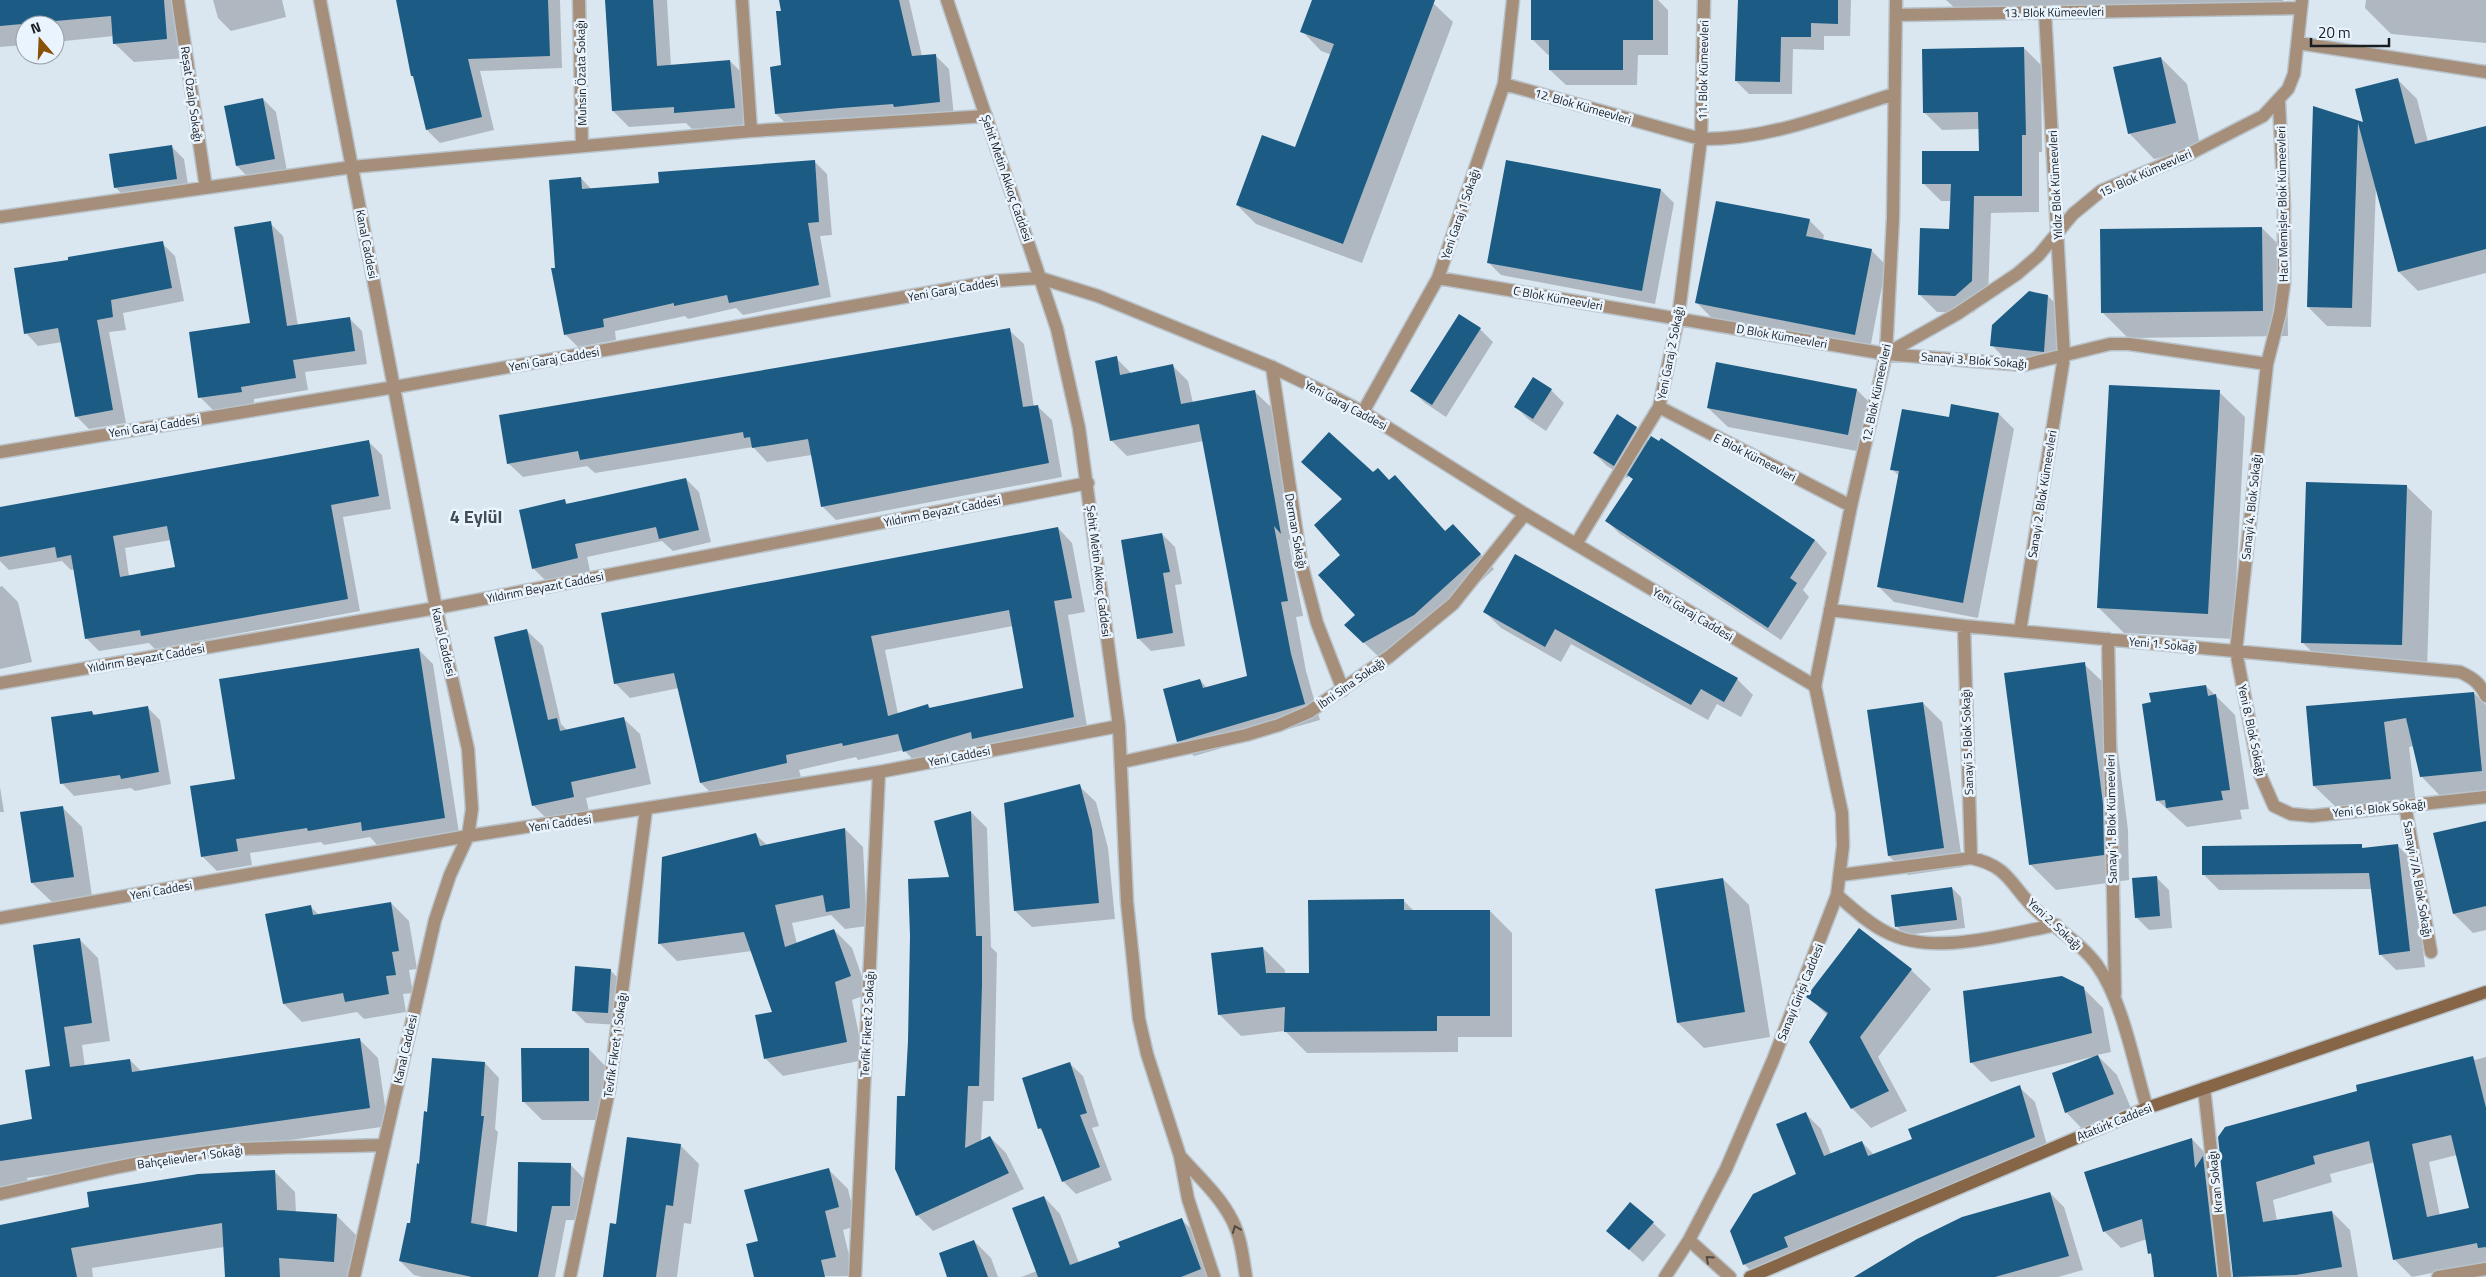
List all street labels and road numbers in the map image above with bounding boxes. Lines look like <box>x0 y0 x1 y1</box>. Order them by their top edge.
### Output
street label: 13. Blok Kümeevleri <box>2004 2 2104 22</box>
street label: Muhsin Özata Sokağı <box>571 20 591 126</box>
street label: 11. Blok Kümeevleri <box>1693 20 1713 120</box>
street label: Reşat Özalp Sokağı <box>176 45 208 143</box>
street label: 12. Blok Kümeevleri <box>1532 83 1634 129</box>
street label: Şehit Metin Akkoç Caddesi <box>976 112 1038 244</box>
street label: Hacı Memişler Blok Kümeevleri <box>2271 126 2293 282</box>
street label: Yıldız Blok Kümeevleri <box>2043 130 2067 240</box>
street label: 15. Blok Kümeevleri <box>2095 144 2195 202</box>
street label: Yeni Garaj 1 Sokağı <box>1436 166 1484 262</box>
street label: Kanal Caddesi <box>351 208 383 280</box>
street label: Yeni Garaj Caddesi <box>906 272 1000 306</box>
street label: C Blok Kümeevleri <box>1512 281 1604 315</box>
street label: Yeni Garaj 2 Sokağı <box>1652 305 1688 401</box>
street label: D Blok Kümeevleri <box>1735 319 1829 353</box>
street label: Yeni Garaj Caddesi <box>507 342 601 376</box>
street label: 12. Blok Kümeevleri <box>1856 342 1896 444</box>
street label: Sanayi 3. Blok Sokağı <box>1920 347 2028 373</box>
street label: Yeni Garaj Caddesi <box>1301 375 1391 435</box>
street label: Yeni Garaj Caddesi <box>107 409 201 443</box>
street label: E Blok Kümeevleri <box>1710 428 1800 486</box>
street label: Sanayi 2. Blok Kümeevleri <box>2023 429 2061 559</box>
street label: Sanayi 4. Blok Sokağı <box>2236 453 2266 561</box>
street label: Yıldırım Beyazıt Caddesi <box>882 490 1002 532</box>
street label: Derman Sokağı <box>1280 492 1312 570</box>
street label: Şehit Metin Akkoç Caddesi <box>1081 504 1117 638</box>
street label: Yıldırım Beyazıt Caddesi <box>485 566 605 608</box>
street label: Yeni Garaj Caddesi <box>1649 582 1737 646</box>
street label: Kanal Caddesi <box>427 606 461 678</box>
street label: Yeni 1. Sokağı <box>2128 632 2198 656</box>
street label: Yıldırım Beyazıt Caddesi <box>86 638 206 678</box>
street label: İbni Sina Sokağı <box>1313 653 1389 713</box>
street label: Yeni 8. Blok Sokağı <box>2233 682 2271 778</box>
street label: Sanayi 5. Blok Sokağı <box>1956 689 1978 795</box>
street label: Yeni Caddesi <box>926 741 992 771</box>
street label: Sanayi 1. Blok Kümeevleri <box>2100 754 2122 884</box>
street label: Yeni 6. Blok Sokağı <box>2331 794 2427 822</box>
street label: Yeni Caddesi <box>528 809 592 837</box>
street label: Sanayi 7/A. Blok Sokağı <box>2398 819 2438 939</box>
street label: Yeni Caddesi <box>128 875 194 905</box>
street label: Yeni 2. Sokağı <box>2023 894 2087 954</box>
street label: Sanayi Girişi Caddesi <box>1772 941 1828 1043</box>
street label: Tevfik Fikret 2 Sokağı <box>855 970 879 1078</box>
street label: Tevfik Fikret 1 Sokağı <box>598 991 632 1099</box>
street label: Kanal Caddesi <box>388 1013 422 1085</box>
street label: Atatürk Caddesi <box>2073 1098 2155 1146</box>
street label: Bahçelievler 1 Sokağı <box>136 1140 244 1174</box>
street label: Kıran Sokağı <box>2202 1150 2228 1214</box>

